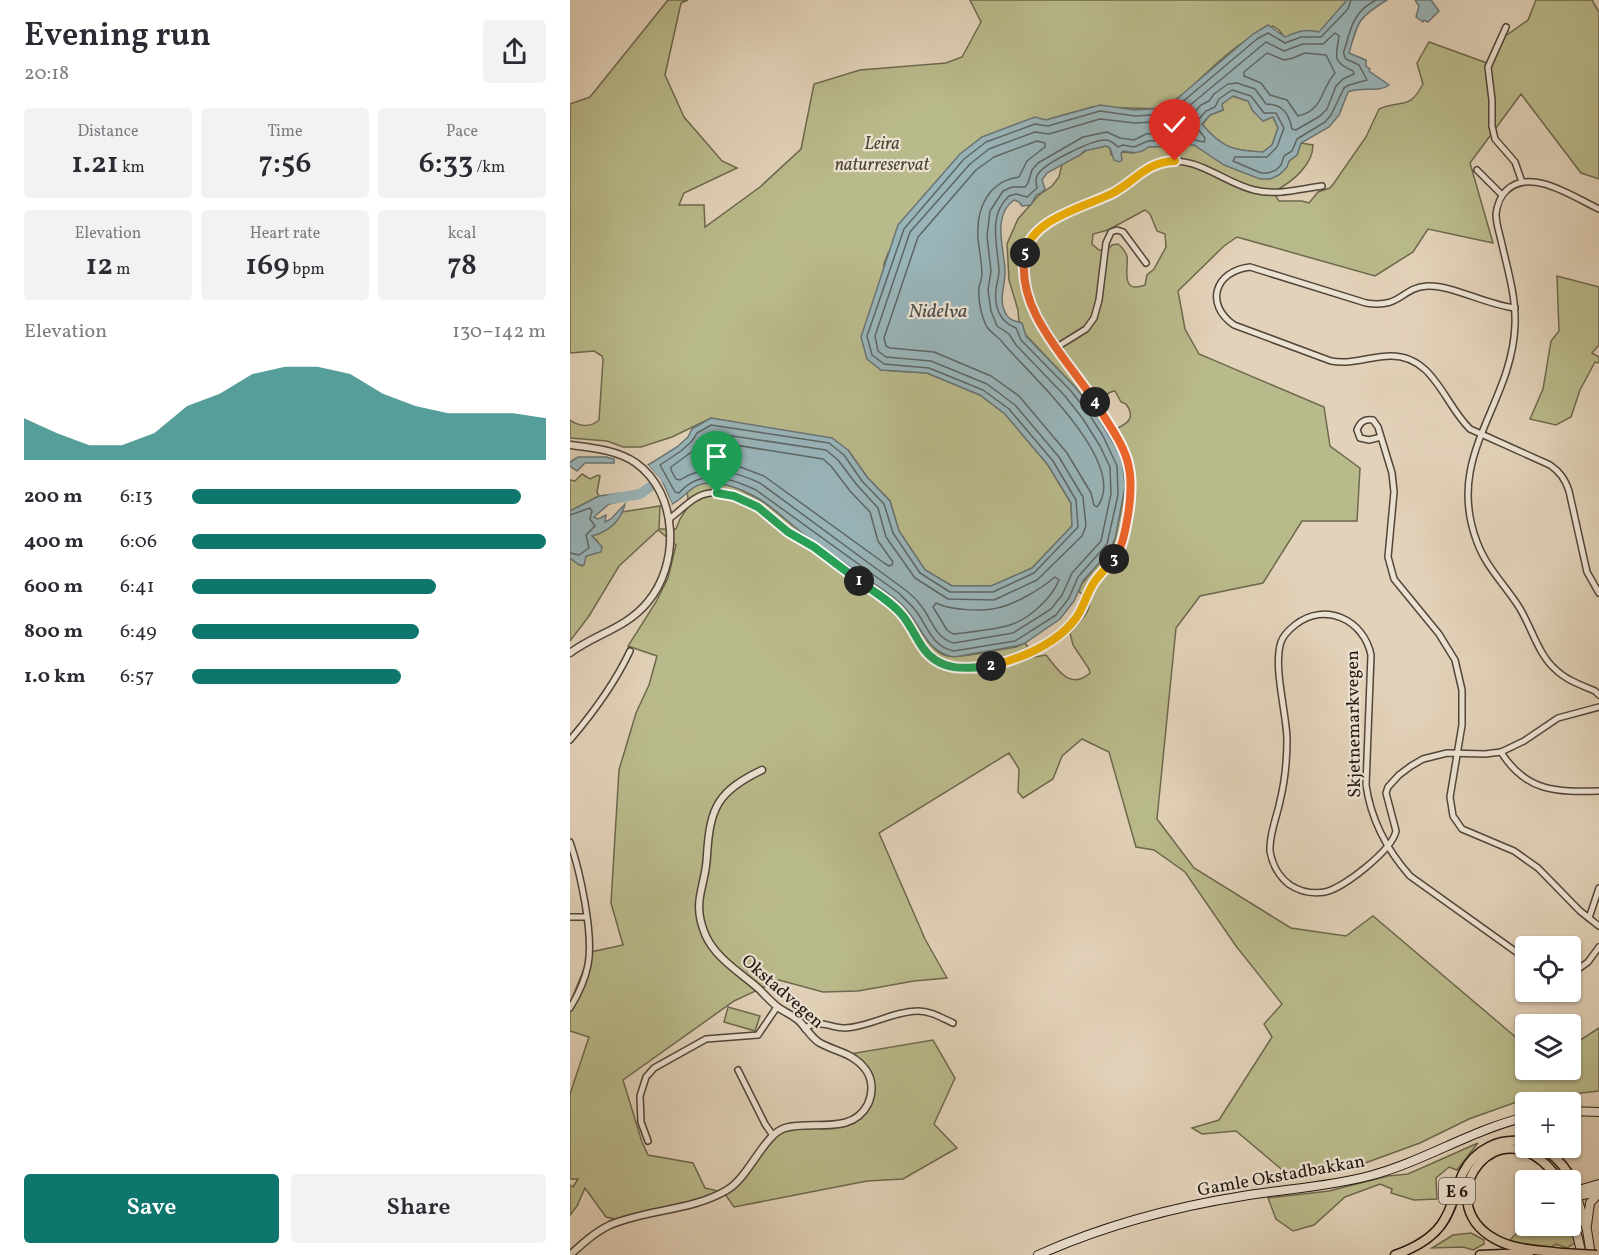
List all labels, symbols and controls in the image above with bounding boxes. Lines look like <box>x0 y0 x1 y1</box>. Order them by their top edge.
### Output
text: Evening run <box>24 14 211 60</box>
button: share <box>483 20 546 83</box>
text: 20:18 <box>24 60 69 88</box>
pin <box>1149 99 1200 161</box>
icon: check <box>1158 108 1191 141</box>
text: Distance <box>77 121 139 143</box>
text: Time <box>267 121 303 143</box>
text: Pace <box>446 121 478 143</box>
park label: Leira naturreservat <box>835 132 930 178</box>
text: 1.21 <box>71 143 119 185</box>
text: 7:56 <box>259 143 311 185</box>
text: 6:33 <box>419 143 473 185</box>
text: km <box>119 157 145 179</box>
text: /km <box>473 157 505 179</box>
text: Elevation <box>75 223 141 245</box>
text: Heart rate <box>250 223 320 245</box>
text: kcal <box>448 223 476 245</box>
pin: 5 <box>1010 238 1040 268</box>
text: 5 <box>1021 242 1029 264</box>
text: 12 <box>85 245 113 287</box>
text: 169 <box>245 245 289 287</box>
text: 78 <box>447 245 477 287</box>
text: m <box>113 259 131 281</box>
text: bpm <box>289 259 325 281</box>
water label: Nidelva <box>909 298 967 326</box>
text: Elevation <box>24 318 107 346</box>
text: 130–142 m <box>452 318 546 346</box>
pin: 4 <box>1080 387 1110 417</box>
text: 4 <box>1090 391 1100 413</box>
pin <box>691 431 742 493</box>
icon: arrive <box>700 440 733 473</box>
text: 200 m <box>24 483 82 511</box>
text: 6:13 <box>120 483 153 511</box>
text: 400 m <box>24 528 84 556</box>
text: 6:06 <box>120 528 157 556</box>
pin: 3 <box>1099 544 1129 574</box>
text: 3 <box>1110 548 1118 570</box>
pin: 1 <box>844 566 874 596</box>
text: 1 <box>856 570 862 592</box>
text: 600 m <box>24 573 83 601</box>
text: 6:41 <box>120 573 155 601</box>
text: 800 m <box>24 618 83 646</box>
text: 6:49 <box>120 618 157 646</box>
street label: Skjetnemarkvegen <box>1341 650 1368 798</box>
pin: 2 <box>976 651 1006 681</box>
text: 2 <box>987 655 995 677</box>
text: 1.0 km <box>24 663 86 691</box>
text: 6:57 <box>120 663 154 691</box>
map controls <box>1515 936 1581 1236</box>
button: locate <box>1515 936 1581 1002</box>
street label: Okstadvegen <box>735 949 829 1035</box>
button: layers <box>1515 1014 1581 1080</box>
button: + <box>1515 1092 1581 1158</box>
street label: Gamle Okstadbakkan <box>1195 1149 1367 1204</box>
button: − <box>1515 1170 1581 1236</box>
button: Save <box>24 1174 279 1243</box>
button: Share <box>291 1174 546 1243</box>
road number: E 6 <box>1439 1178 1475 1204</box>

